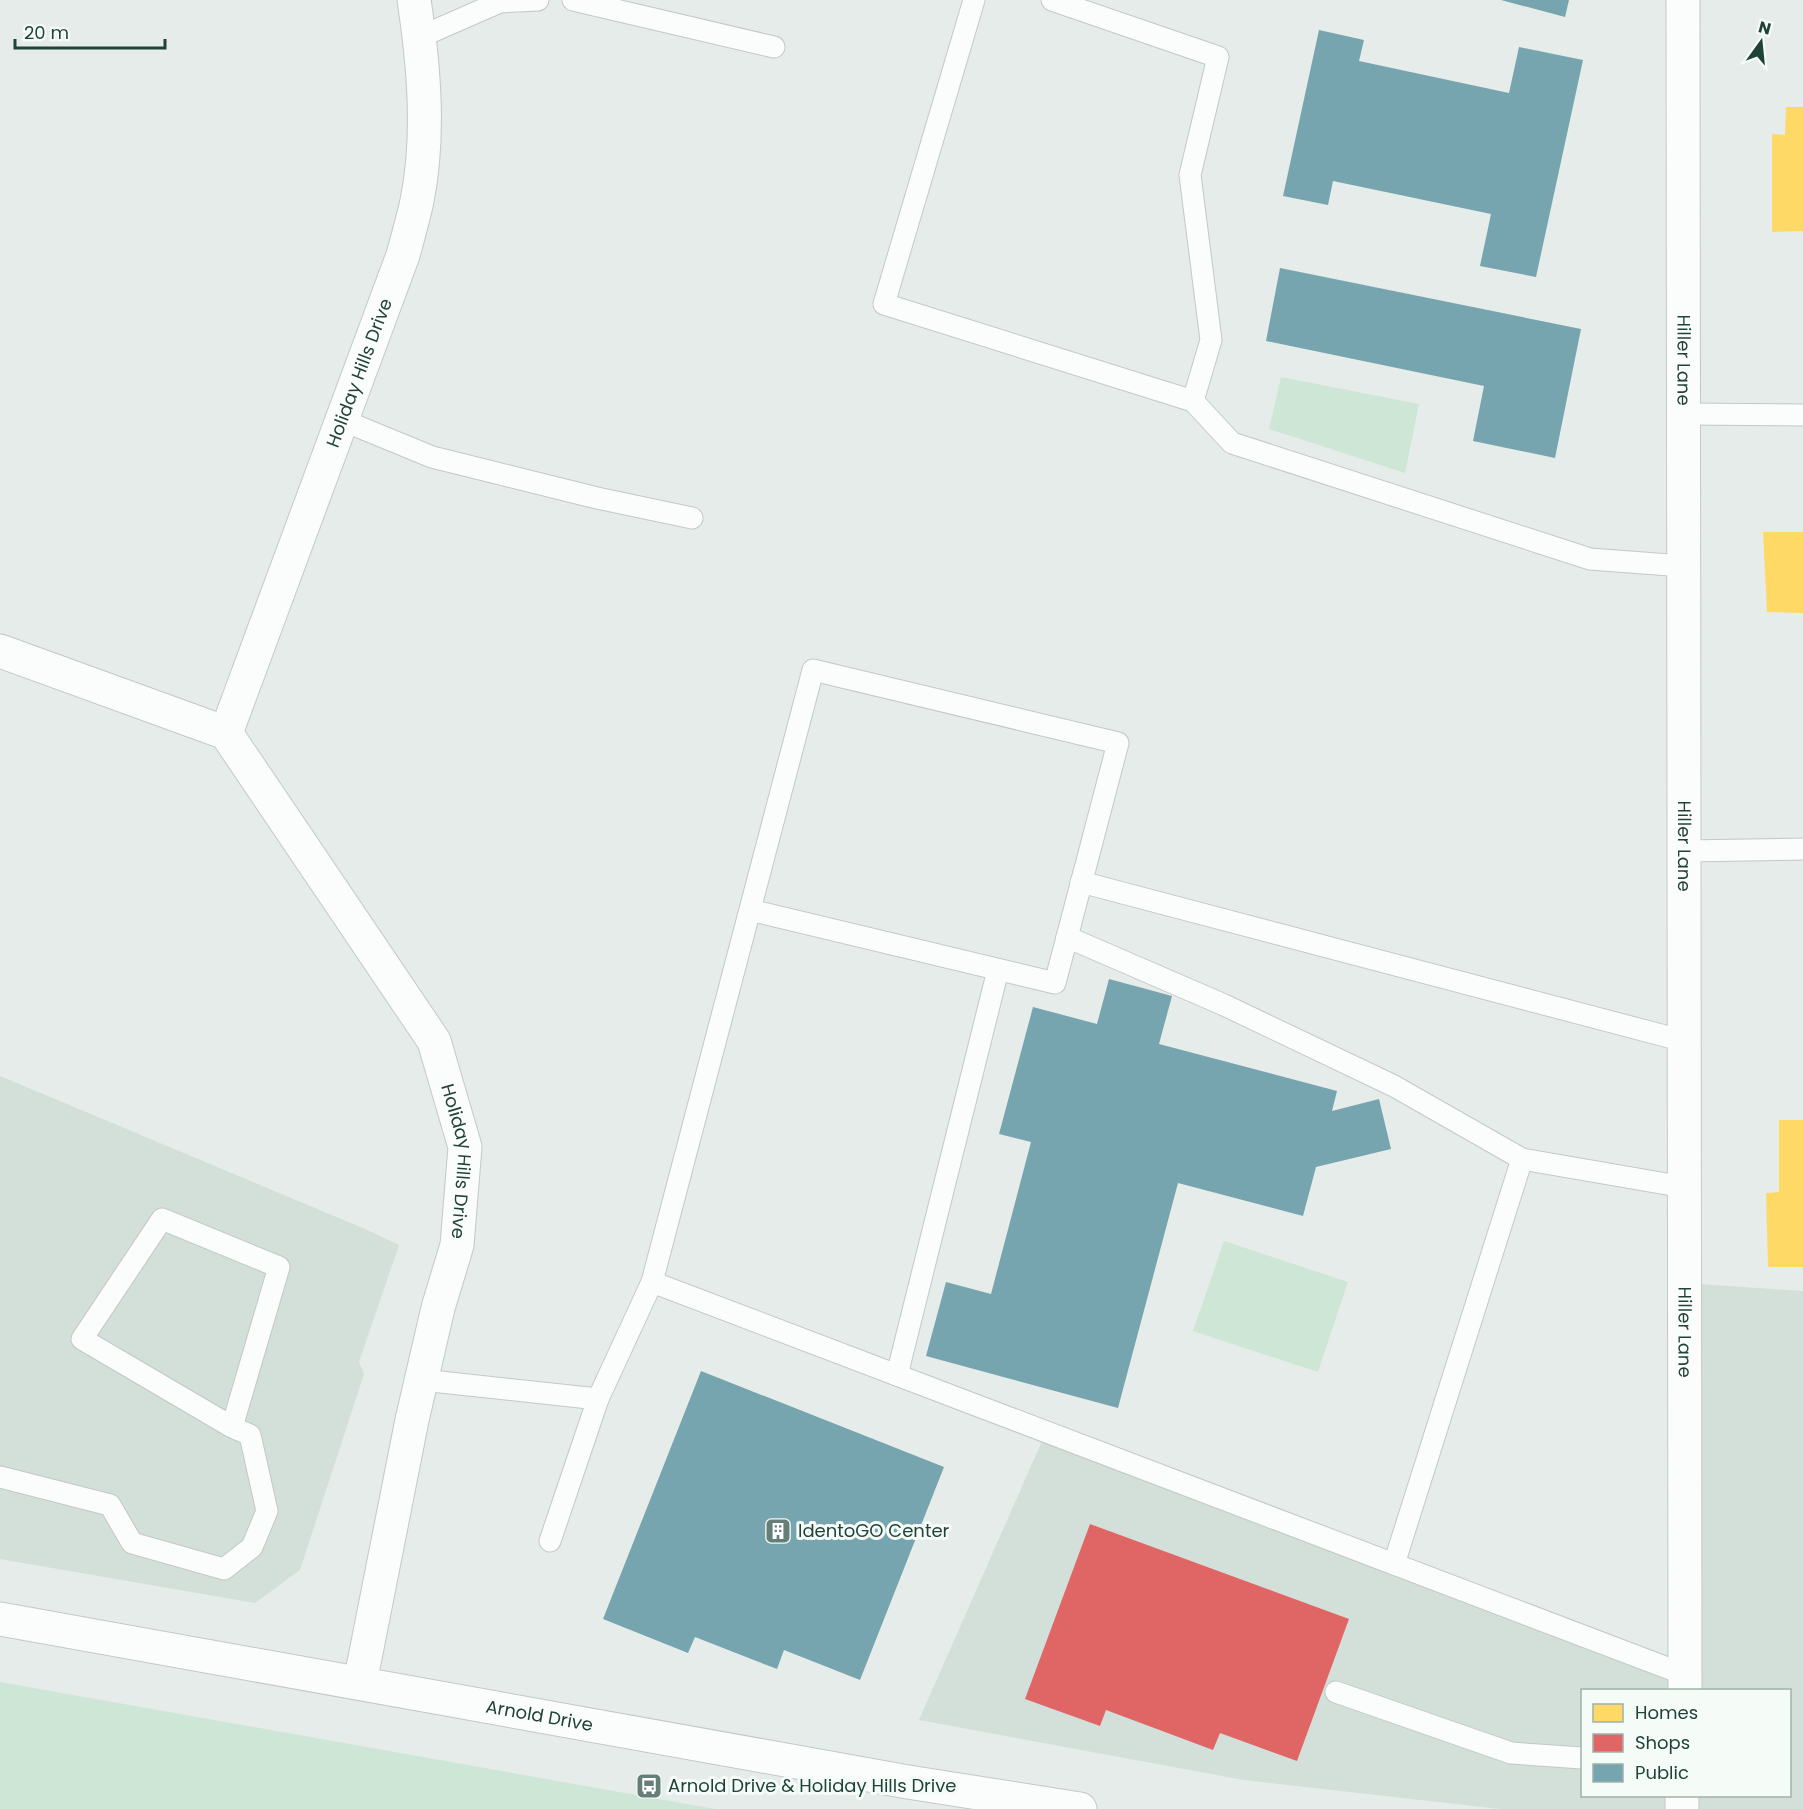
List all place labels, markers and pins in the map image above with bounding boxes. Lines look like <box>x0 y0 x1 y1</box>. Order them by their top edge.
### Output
building icon: IdentoGO Center <box>763 1516 793 1546</box>
place label: IdentoGO Center <box>798 1518 950 1543</box>
bus stop icon: Arnold Drive & Holiday Hills Drive <box>634 1771 664 1801</box>
place label: Arnold Drive & Holiday Hills Drive <box>668 1773 957 1798</box>

